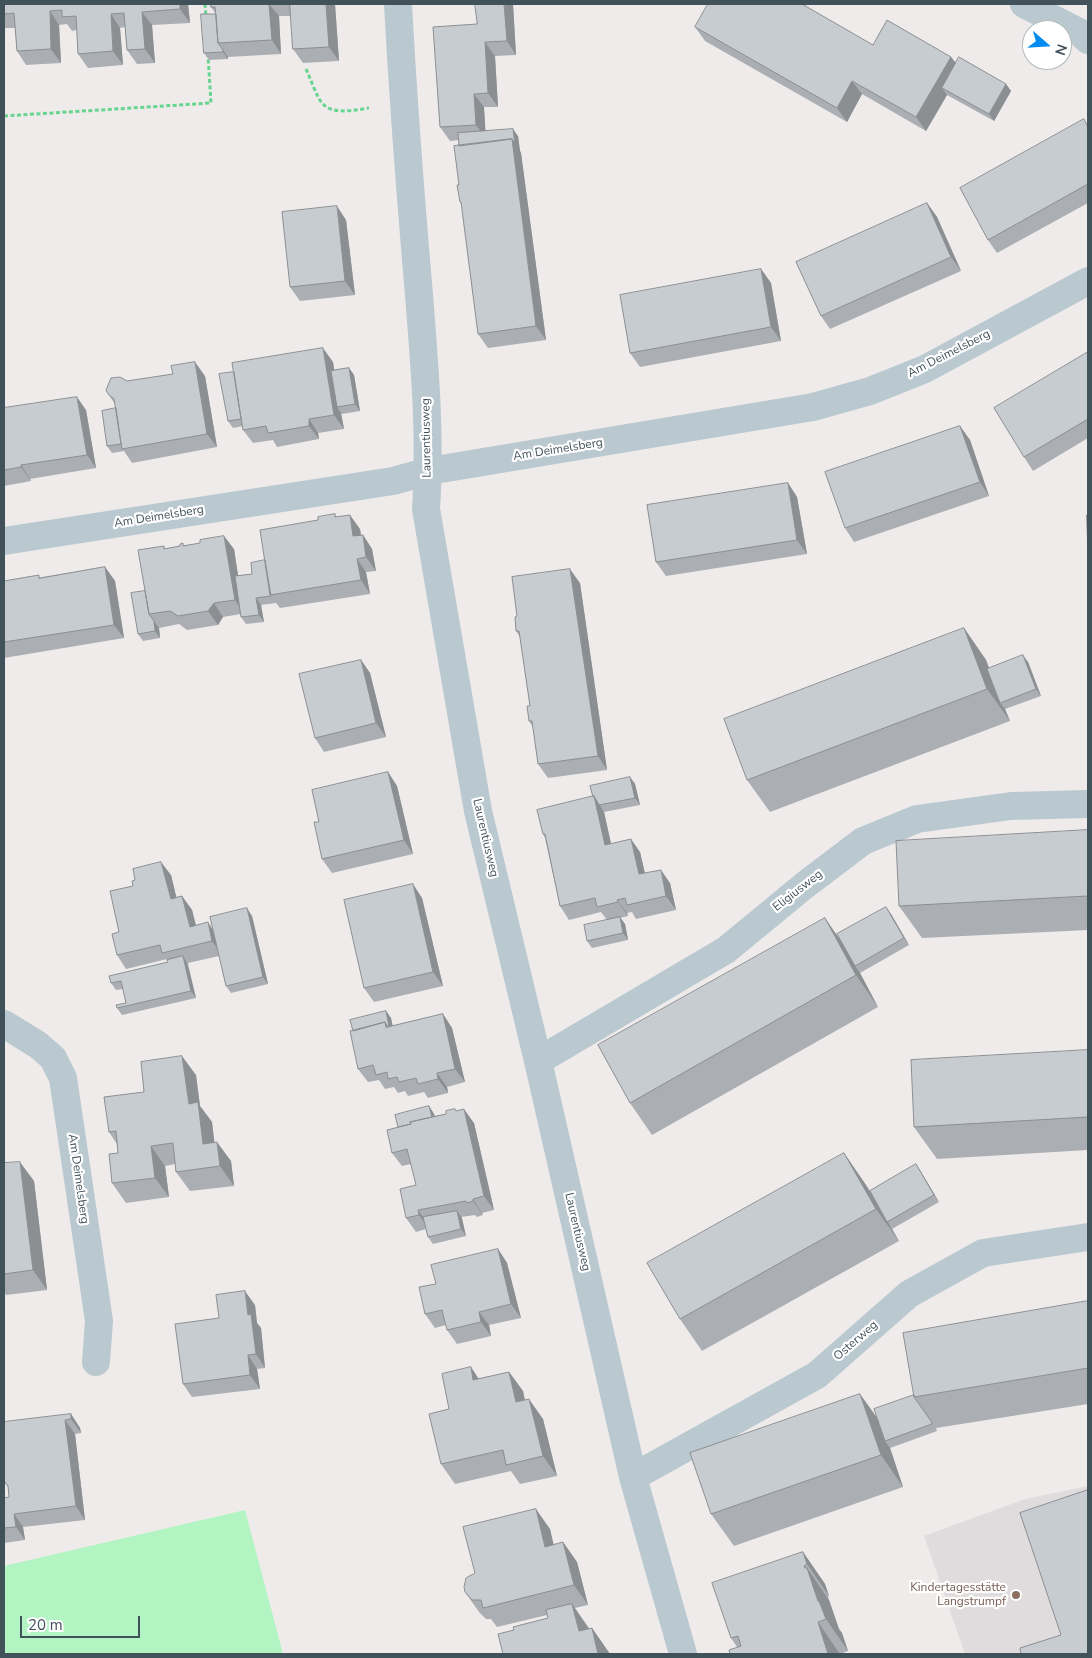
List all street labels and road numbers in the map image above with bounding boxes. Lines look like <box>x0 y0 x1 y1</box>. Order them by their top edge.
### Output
street label: Am Deimelsberg <box>905 327 993 381</box>
street label: Laurentiusweg <box>419 398 435 478</box>
street label: Am Deimelsberg <box>512 436 604 464</box>
street label: Am Deimelsberg <box>113 503 205 531</box>
street label: Laurentiusweg <box>469 797 501 879</box>
street label: Eligiusweg <box>770 867 826 915</box>
street label: Am Deimelsberg <box>65 1133 91 1225</box>
street label: Laurentiusweg <box>561 1191 593 1273</box>
street label: Osterweg <box>831 1318 881 1364</box>

